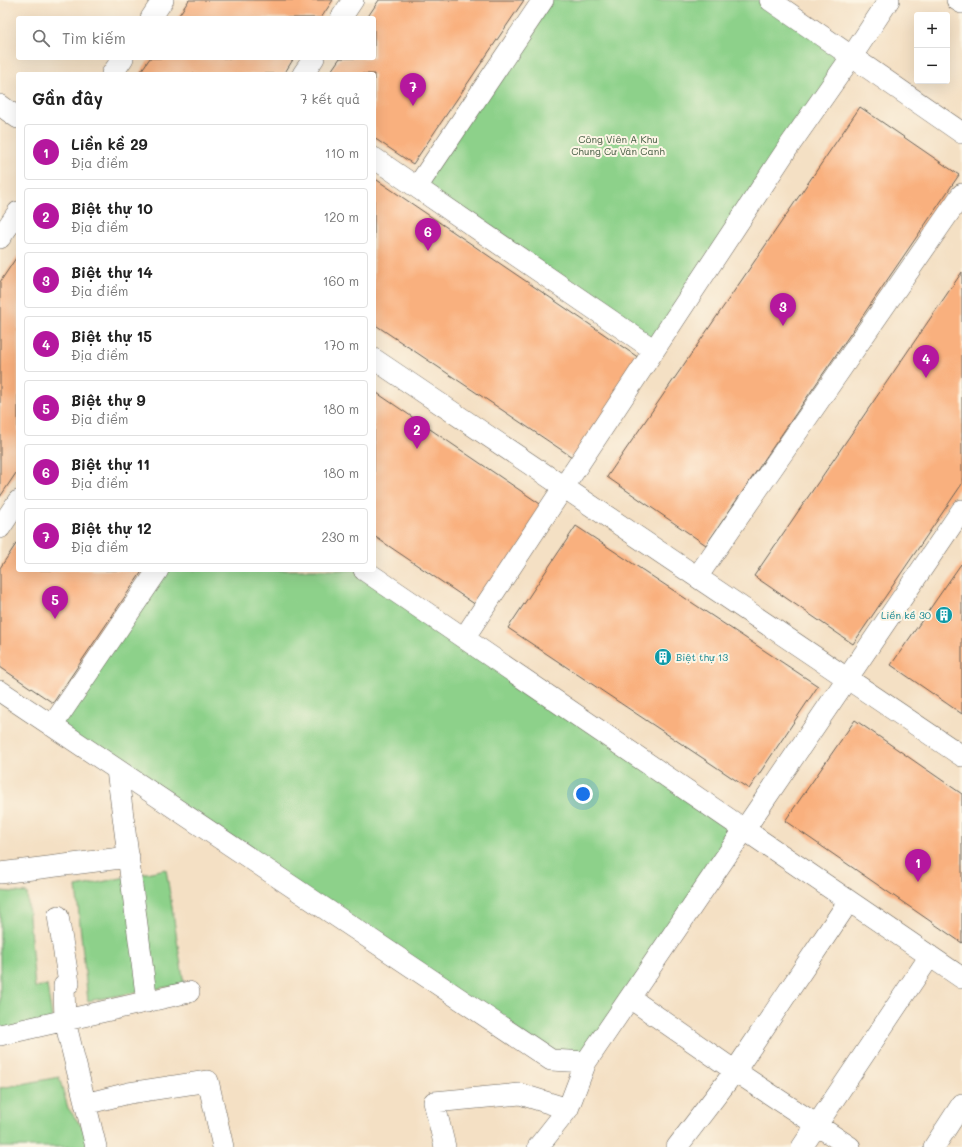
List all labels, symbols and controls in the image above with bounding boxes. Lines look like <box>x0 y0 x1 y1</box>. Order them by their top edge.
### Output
map controls <box>914 12 950 84</box>
button: + <box>914 12 950 48</box>
search box <box>16 16 376 60</box>
icon: search <box>30 27 52 49</box>
text: Tìm kiếm <box>62 28 126 48</box>
button: − <box>914 48 950 84</box>
pin: 7 <box>400 73 426 106</box>
text: Gần đây <box>32 87 103 109</box>
text: 7 kết quả <box>300 90 360 107</box>
park label: Công Viên A Khu Chung Cư Vân Canh <box>571 132 665 158</box>
text: Liền kề 29 <box>71 134 148 154</box>
text: 1 <box>43 144 49 161</box>
text: 110 m <box>325 144 359 161</box>
text: Địa điểm <box>71 154 128 171</box>
text: Biệt thự 10 <box>71 198 153 218</box>
text: 2 <box>42 208 50 225</box>
text: 120 m <box>323 208 359 225</box>
text: Địa điểm <box>71 218 128 235</box>
pin: 6 <box>415 218 441 251</box>
text: Biệt thự 14 <box>71 262 153 282</box>
text: 3 <box>42 272 50 289</box>
text: 160 m <box>323 272 359 289</box>
text: Địa điểm <box>71 282 128 299</box>
pin: 3 <box>770 293 796 326</box>
text: Biệt thự 15 <box>71 326 152 346</box>
text: 4 <box>42 336 50 353</box>
text: 170 m <box>323 336 359 353</box>
pin: 4 <box>913 345 939 378</box>
text: Địa điểm <box>71 346 128 363</box>
text: Biệt thự 9 <box>71 390 146 410</box>
text: 5 <box>42 400 50 417</box>
text: 180 m <box>323 400 359 417</box>
text: Địa điểm <box>71 410 128 427</box>
pin: 2 <box>404 416 430 449</box>
text: Biệt thự 11 <box>71 454 150 474</box>
text: 6 <box>42 464 50 481</box>
text: 180 m <box>323 464 359 481</box>
text: Địa điểm <box>71 474 128 491</box>
text: Biệt thự 12 <box>71 518 152 538</box>
text: 7 <box>42 528 50 545</box>
text: 230 m <box>322 528 359 545</box>
text: Địa điểm <box>71 538 128 555</box>
pin: 5 <box>42 586 68 619</box>
building icon: Liền kề 30 <box>934 605 954 625</box>
place label: Liền kề 30 <box>881 608 931 622</box>
building icon: Biệt thự 13 <box>653 647 673 667</box>
place label: Biệt thự 13 <box>676 650 728 664</box>
your location <box>573 784 593 804</box>
pin: 1 <box>905 849 931 882</box>

